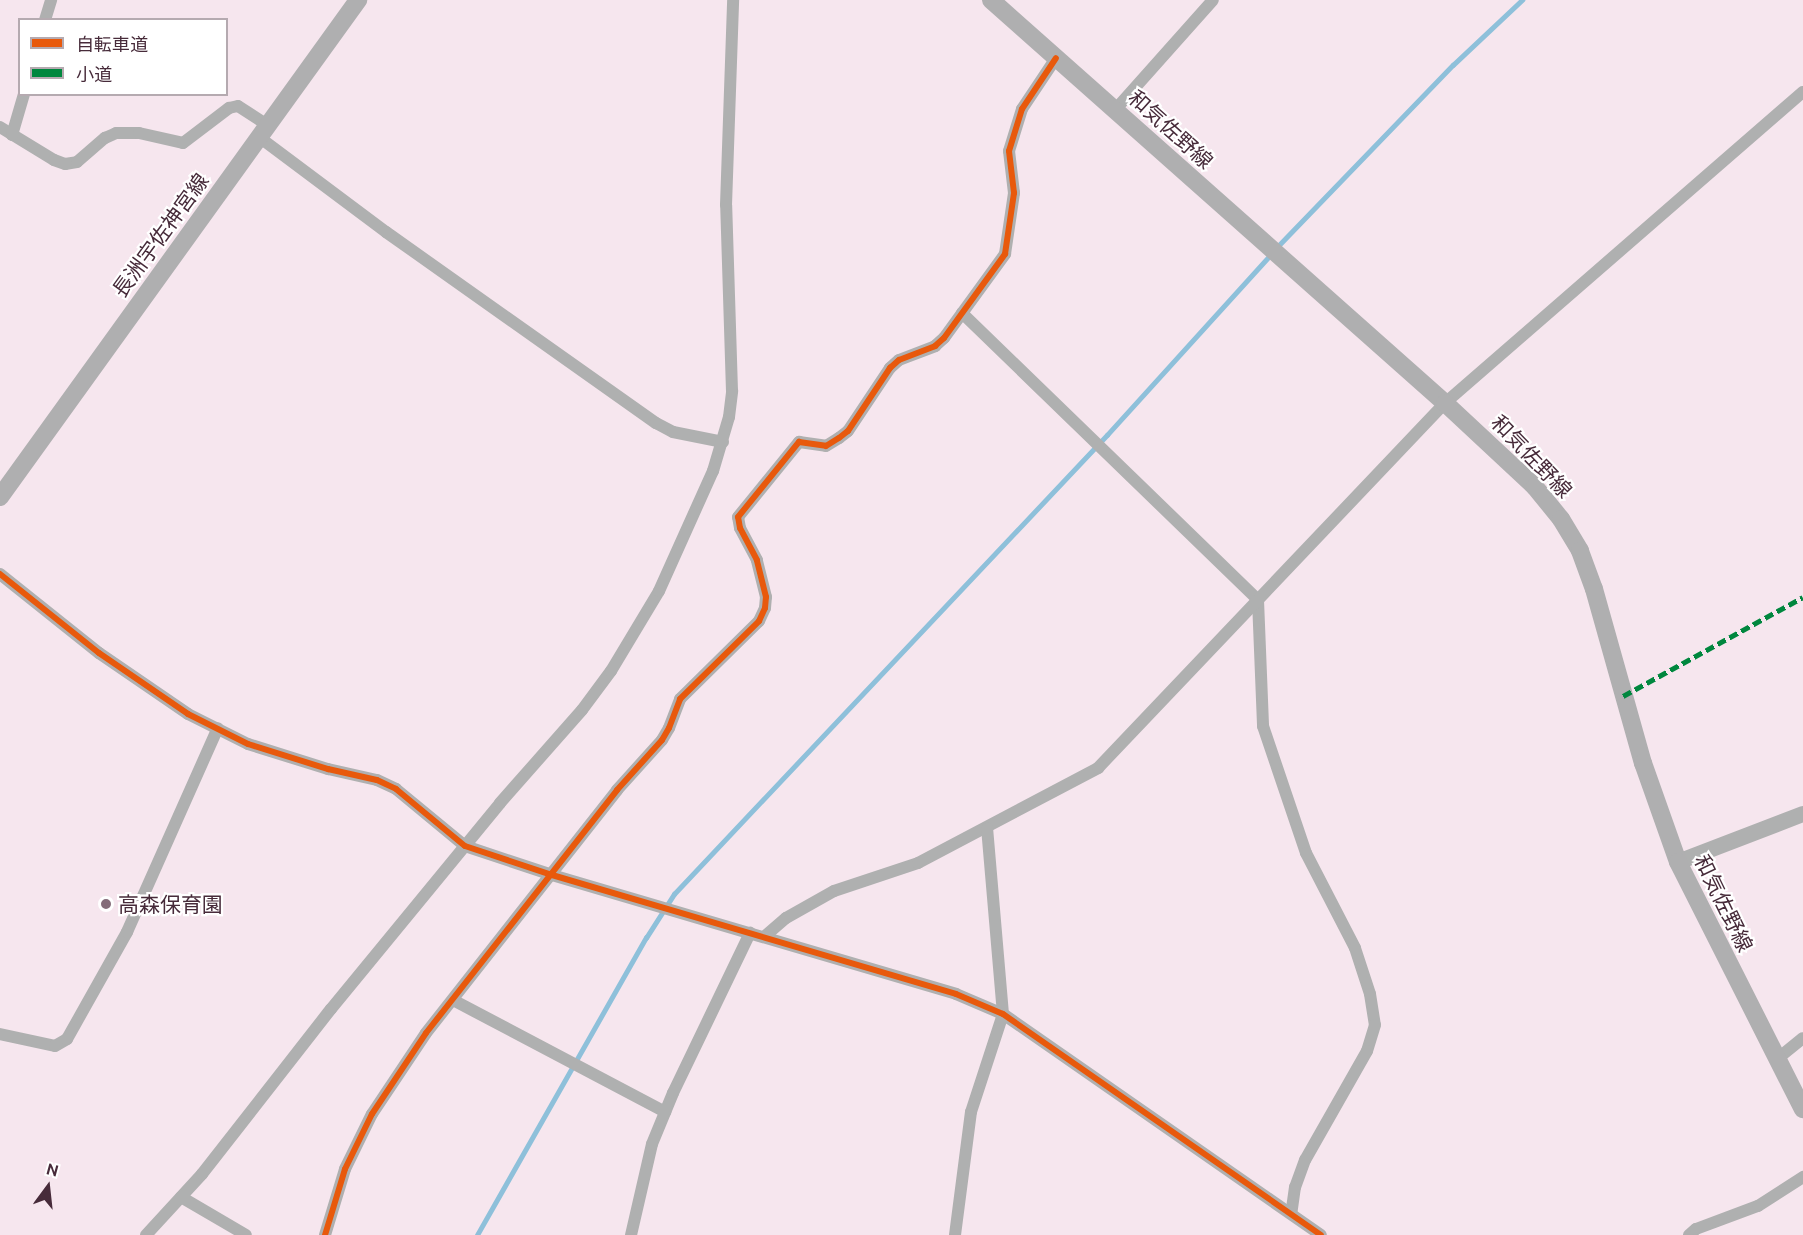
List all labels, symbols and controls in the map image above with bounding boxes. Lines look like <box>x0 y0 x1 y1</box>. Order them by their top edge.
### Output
legend <box>18 18 228 96</box>
text: 自転車道 <box>76 34 148 54</box>
text: 小道 <box>76 64 112 84</box>
street label: 和気佐野線 <box>1124 85 1218 173</box>
street label: 長洲宇佐神宮線 <box>107 168 213 302</box>
street label: 和気佐野線 <box>1486 409 1578 503</box>
street label: 和気佐野線 <box>1690 850 1758 956</box>
place label: 高森保育園 <box>118 891 223 917</box>
marker: 高森保育園 <box>99 897 113 911</box>
north arrow <box>18 1157 78 1217</box>
text: N <box>45 1159 61 1180</box>

